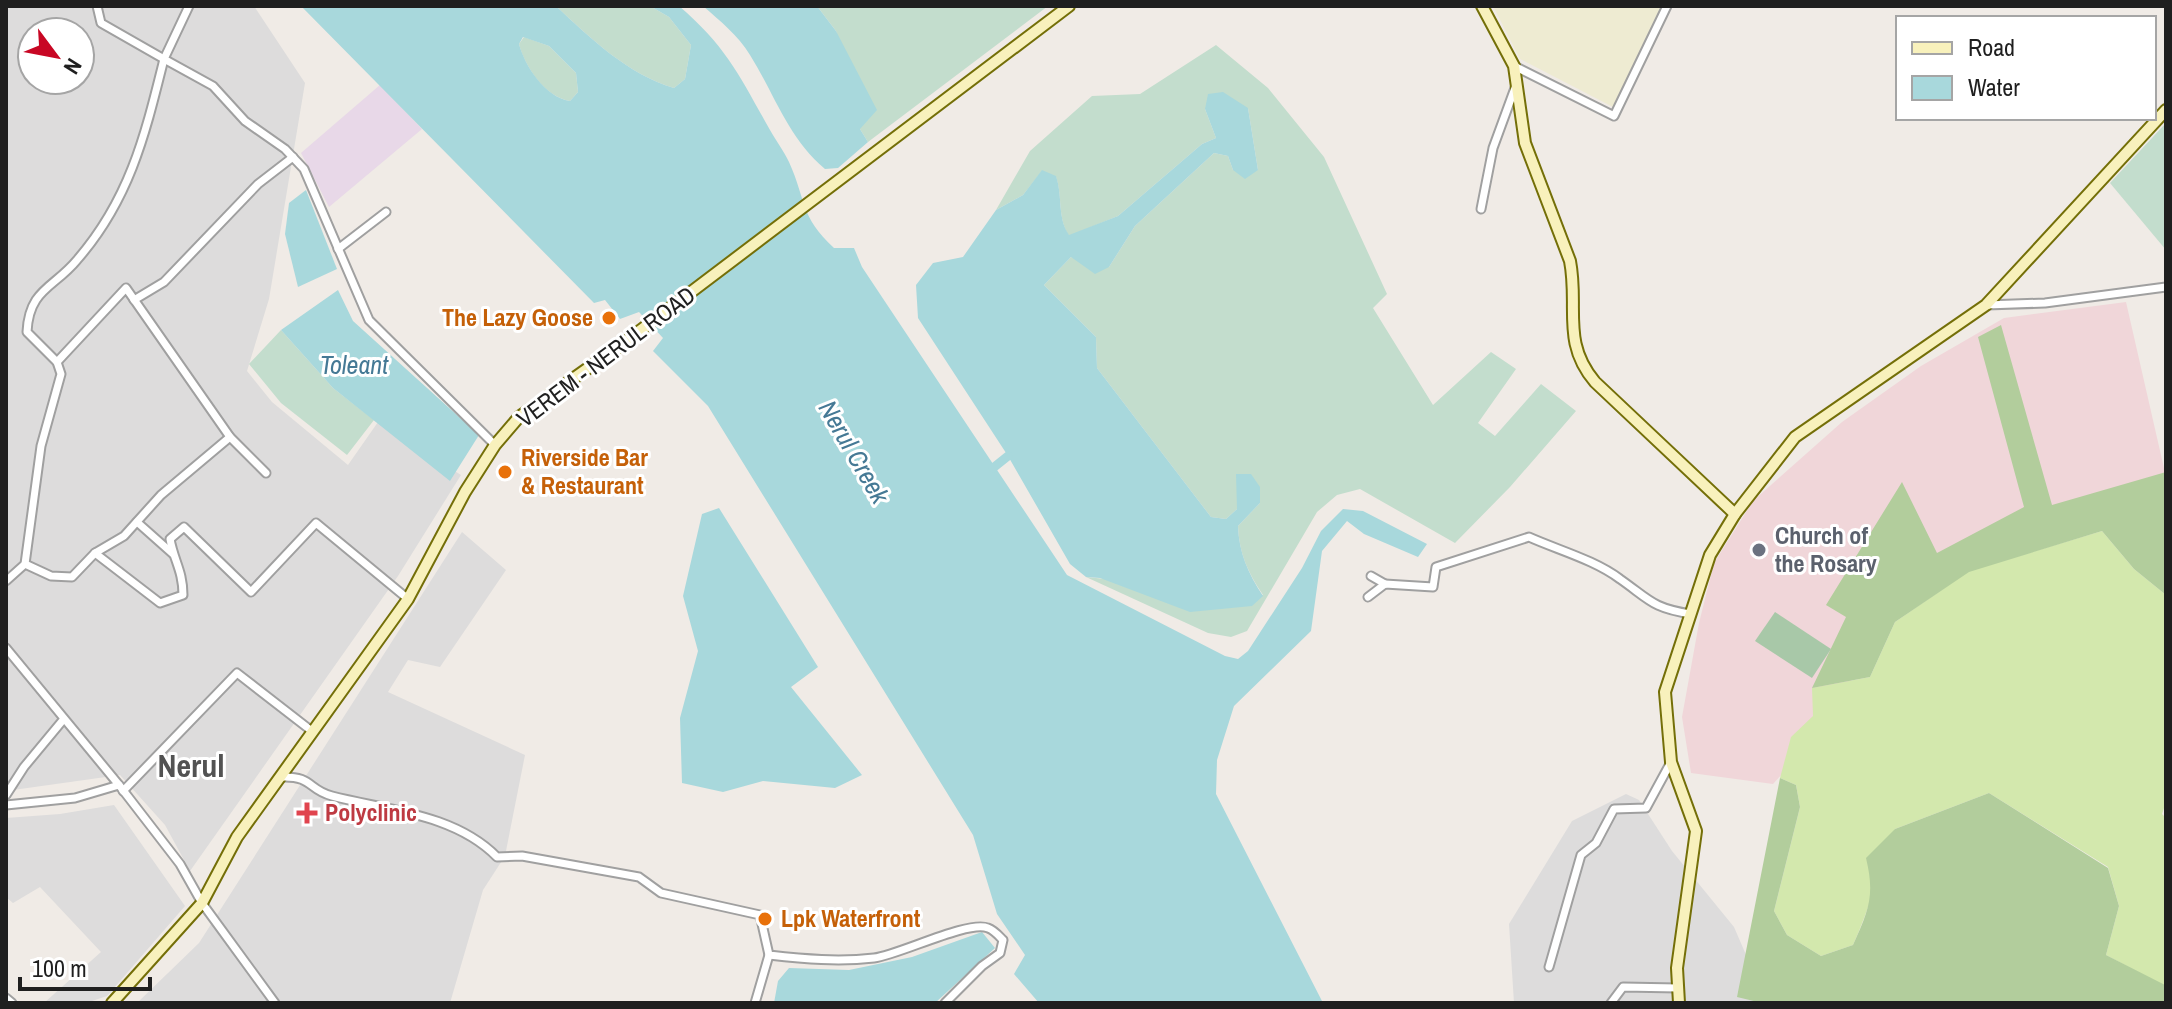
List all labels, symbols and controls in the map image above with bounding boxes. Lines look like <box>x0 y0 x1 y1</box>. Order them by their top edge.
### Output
north arrow <box>16 16 96 96</box>
legend <box>1896 16 2156 120</box>
text: Road <box>1968 31 2015 63</box>
text: N <box>57 53 89 80</box>
text: Water <box>1968 71 2020 103</box>
street label: VEREM - NERUL ROAD <box>510 278 701 434</box>
place label: The Lazy Goose <box>442 301 593 333</box>
marker: The Lazy Goose <box>600 309 618 327</box>
water label: Toleant <box>320 347 389 382</box>
water label: Nerul Creek <box>811 394 899 511</box>
place label: Riverside Bar & Restaurant <box>521 441 648 501</box>
marker: Riverside Bar & Restaurant <box>496 463 514 481</box>
place label: Church of the Rosary <box>1775 519 1877 579</box>
marker: Church of the Rosary <box>1750 541 1768 559</box>
district label: Nerul <box>157 744 225 787</box>
place label: Polyclinic <box>325 796 417 828</box>
marker: Polyclinic <box>296 802 318 824</box>
place label: Lpk Waterfront <box>781 902 921 934</box>
marker: Lpk Waterfront <box>756 910 774 928</box>
scale bar <box>20 941 150 991</box>
text: 100 m <box>32 952 87 984</box>

